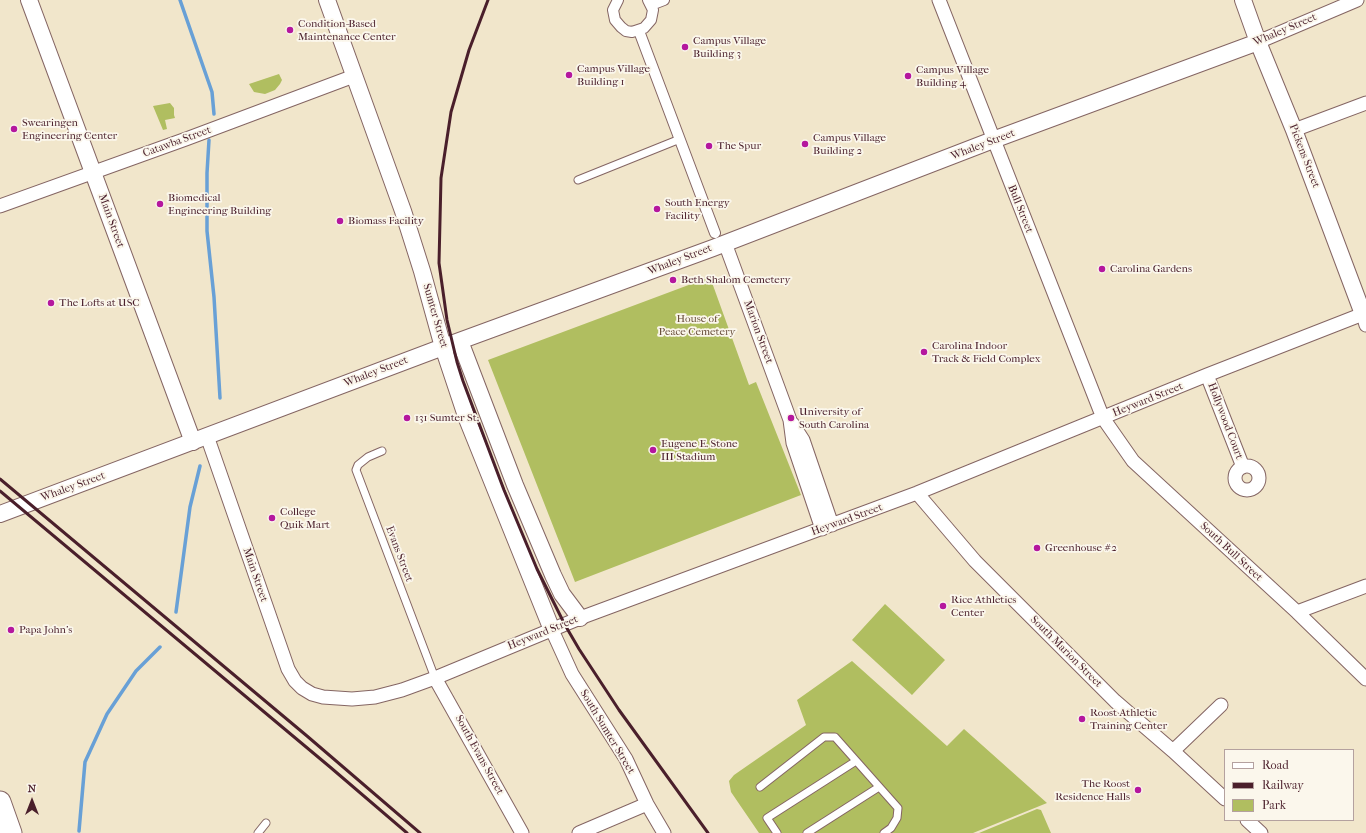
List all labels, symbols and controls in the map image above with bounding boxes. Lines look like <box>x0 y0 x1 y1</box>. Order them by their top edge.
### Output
street label: Whaley Street <box>1251 11 1319 49</box>
place label: Condition-Based Maintenance Center <box>298 17 396 43</box>
marker: Condition-Based Maintenance Center <box>285 25 295 35</box>
place label: Campus Village Building 3 <box>693 34 766 60</box>
marker: Campus Village Building 3 <box>680 42 690 52</box>
place label: Campus Village Building 1 <box>577 62 650 88</box>
place label: Campus Village Building 4 <box>916 63 989 89</box>
marker: Campus Village Building 1 <box>564 70 574 80</box>
marker: Campus Village Building 4 <box>903 71 913 81</box>
place label: Swearingen Engineering Center <box>22 116 117 142</box>
street label: Pickens Street <box>1286 122 1322 190</box>
marker: Swearingen Engineering Center <box>9 124 19 134</box>
street label: Catawba Street <box>141 124 213 160</box>
street label: Whaley Street <box>949 127 1017 163</box>
place label: Campus Village Building 2 <box>813 131 886 157</box>
place label: The Spur <box>717 139 761 153</box>
marker: Campus Village Building 2 <box>800 139 810 149</box>
marker: The Spur <box>704 141 714 151</box>
street label: Bull Street <box>1004 183 1036 235</box>
place label: Biomedical Engineering Building <box>168 191 271 217</box>
street label: Main Street <box>95 192 127 250</box>
place label: South Energy Facility <box>665 196 730 222</box>
marker: Biomedical Engineering Building <box>155 199 165 209</box>
marker: South Energy Facility <box>652 204 662 214</box>
place label: Biomass Facility <box>348 214 424 228</box>
marker: Biomass Facility <box>335 216 345 226</box>
street label: Whaley Street <box>646 242 714 278</box>
place label: Carolina Gardens <box>1110 262 1192 276</box>
marker: Carolina Gardens <box>1097 264 1107 274</box>
place label: Beth Shalom Cemetery <box>681 273 790 287</box>
marker: Beth Shalom Cemetery <box>668 275 678 285</box>
street label: Sumter Street <box>420 282 450 350</box>
place label: The Lofts at USC <box>59 296 140 310</box>
marker: The Lofts at USC <box>46 298 56 308</box>
street label: Marion Street <box>740 299 776 365</box>
park label: House of Peace Cemetery <box>659 312 735 338</box>
place label: Carolina Indoor Track & Field Complex <box>932 339 1040 365</box>
marker: Carolina Indoor Track & Field Complex <box>919 347 929 357</box>
street label: Whaley Street <box>342 354 410 390</box>
street label: Heyward Street <box>1111 380 1185 420</box>
street label: Hollywood Court <box>1204 381 1246 461</box>
place label: University of South Carolina <box>799 405 869 431</box>
place label: 131 Sumter St. <box>415 411 479 425</box>
marker: 131 Sumter St. <box>402 413 412 423</box>
marker: University of South Carolina <box>786 413 796 423</box>
place label: Eugene E. Stone III Stadium <box>661 437 737 463</box>
marker: Eugene E. Stone III Stadium <box>648 445 658 455</box>
street label: Whaley Street <box>39 469 107 505</box>
street label: Heyward Street <box>810 501 884 539</box>
place label: College Quik Mart <box>280 505 330 531</box>
marker: College Quik Mart <box>267 513 277 523</box>
street label: South Bull Street <box>1197 520 1265 584</box>
street label: Evans Street <box>382 524 416 584</box>
place label: Greenhouse #2 <box>1045 541 1117 555</box>
marker: Greenhouse #2 <box>1032 543 1042 553</box>
street label: Main Street <box>240 546 270 604</box>
place label: Rice Athletics Center <box>951 593 1016 619</box>
marker: Rice Athletics Center <box>938 601 948 611</box>
street label: Heyward Street <box>506 613 580 653</box>
street label: South Marion Street <box>1027 613 1105 691</box>
place label: Papa John's <box>19 623 72 637</box>
marker: Papa John's <box>6 625 16 635</box>
street label: South Sumter Street <box>577 687 637 777</box>
place label: Roost Athletic Training Center <box>1090 706 1167 732</box>
street label: South Evans Street <box>452 713 506 797</box>
marker: Roost Athletic Training Center <box>1077 714 1087 724</box>
legend <box>1224 749 1354 821</box>
text: Road <box>1262 758 1289 772</box>
place label: The Roost Residence Halls <box>1055 777 1130 803</box>
text: Railway <box>1262 778 1304 792</box>
north arrow <box>12 781 52 821</box>
text: N <box>28 782 36 795</box>
marker: The Roost Residence Halls <box>1133 785 1143 795</box>
text: Park <box>1262 798 1286 812</box>

